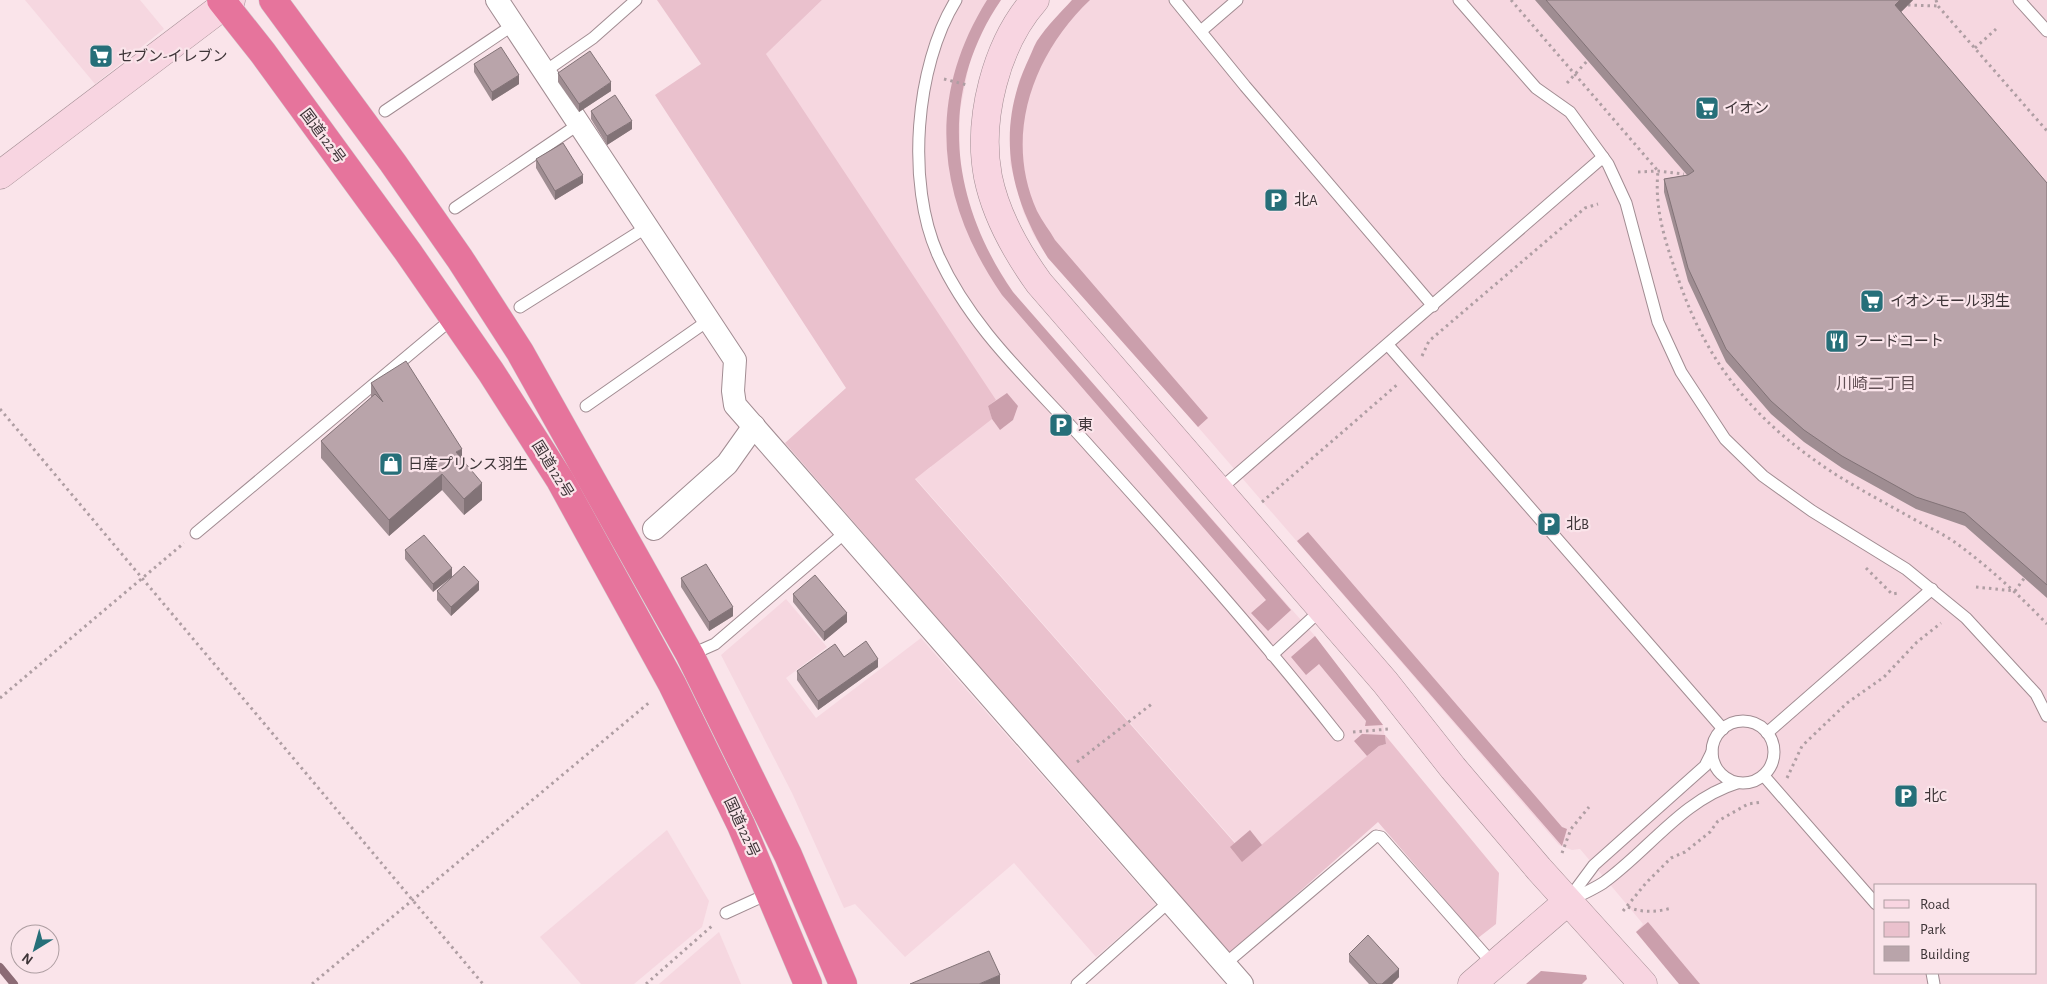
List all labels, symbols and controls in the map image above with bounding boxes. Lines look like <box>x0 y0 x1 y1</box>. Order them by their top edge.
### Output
supermarket icon: セブン-イレブン <box>88 43 114 69</box>
place label: セブン-イレブン <box>118 48 228 64</box>
supermarket icon: イオン <box>1694 95 1720 121</box>
place label: イオン <box>1724 101 1769 116</box>
street label: 国道122号 <box>297 106 349 166</box>
parking icon: 北A <box>1263 187 1289 213</box>
place label: 北A <box>1294 191 1318 208</box>
supermarket icon: イオンモール羽生 <box>1859 288 1885 314</box>
place label: イオンモール羽生 <box>1890 293 2010 309</box>
restaurant icon: フードコート <box>1824 328 1850 354</box>
place label: フードコート <box>1854 334 1944 349</box>
district label: 川崎二丁目 <box>1836 375 1916 392</box>
parking icon: 東 <box>1048 412 1074 438</box>
place label: 東 <box>1078 417 1093 433</box>
street label: 国道122号 <box>529 438 577 500</box>
shop icon: 日産プリンス羽生 <box>378 451 404 477</box>
place label: 日産プリンス羽生 <box>408 456 528 472</box>
parking icon: 北B <box>1536 511 1562 537</box>
place label: 北B <box>1566 515 1589 532</box>
parking icon: 北C <box>1893 783 1919 809</box>
place label: 北C <box>1924 787 1947 804</box>
street label: 国道122号 <box>721 795 763 859</box>
legend <box>1874 884 2037 974</box>
text: Road <box>1920 897 1950 912</box>
text: Park <box>1920 922 1946 937</box>
north arrow <box>10 924 60 974</box>
text: Building <box>1920 947 1970 962</box>
text: N <box>20 950 36 967</box>

